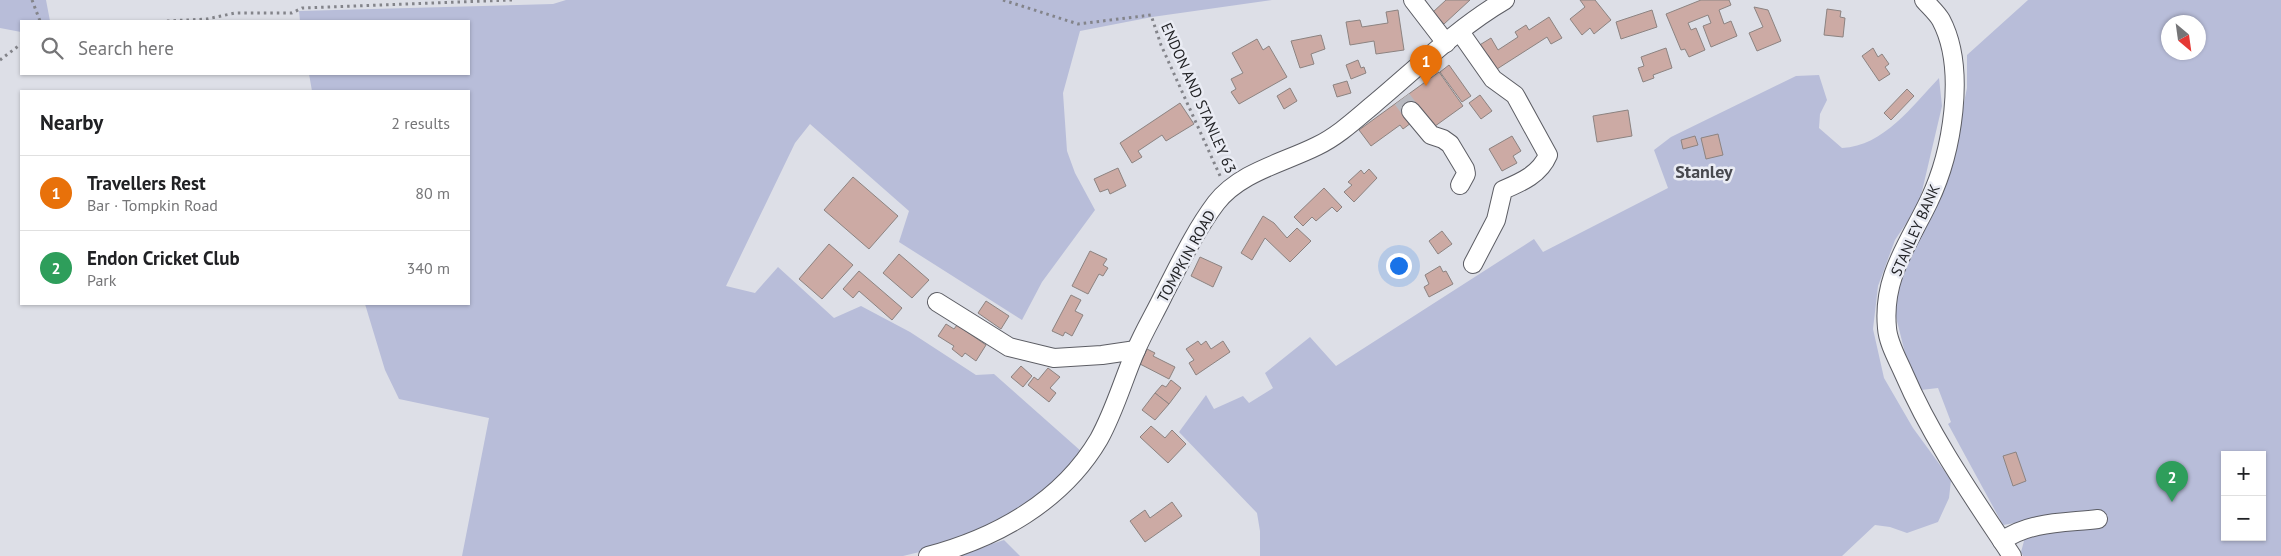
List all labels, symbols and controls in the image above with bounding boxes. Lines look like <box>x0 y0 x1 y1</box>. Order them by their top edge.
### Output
north arrow <box>2161 15 2206 60</box>
search box <box>20 20 470 75</box>
street label: ENDON AND STANLEY 63 <box>1157 20 1241 176</box>
icon: search <box>38 34 66 62</box>
text: Search here <box>78 36 174 60</box>
pin: 1 <box>1410 45 1442 86</box>
text: Nearby <box>40 109 103 136</box>
text: 2 results <box>391 113 450 133</box>
district label: Stanley <box>1675 160 1733 183</box>
text: Travellers Rest <box>87 171 206 195</box>
street label: STANLEY BANK <box>1886 181 1944 279</box>
text: 1 <box>51 183 61 203</box>
text: 80 m <box>415 183 450 203</box>
text: Bar · Tompkin Road <box>87 195 218 215</box>
street label: TOMPKIN ROAD <box>1153 207 1219 305</box>
text: Endon Cricket Club <box>87 246 240 270</box>
your location <box>1386 253 1412 279</box>
text: 2 <box>51 258 61 278</box>
text: 340 m <box>407 258 450 278</box>
text: Park <box>87 270 116 290</box>
map controls <box>2221 451 2266 541</box>
button: + <box>2221 451 2266 496</box>
pin: 2 <box>2156 461 2188 502</box>
button: − <box>2221 496 2266 541</box>

